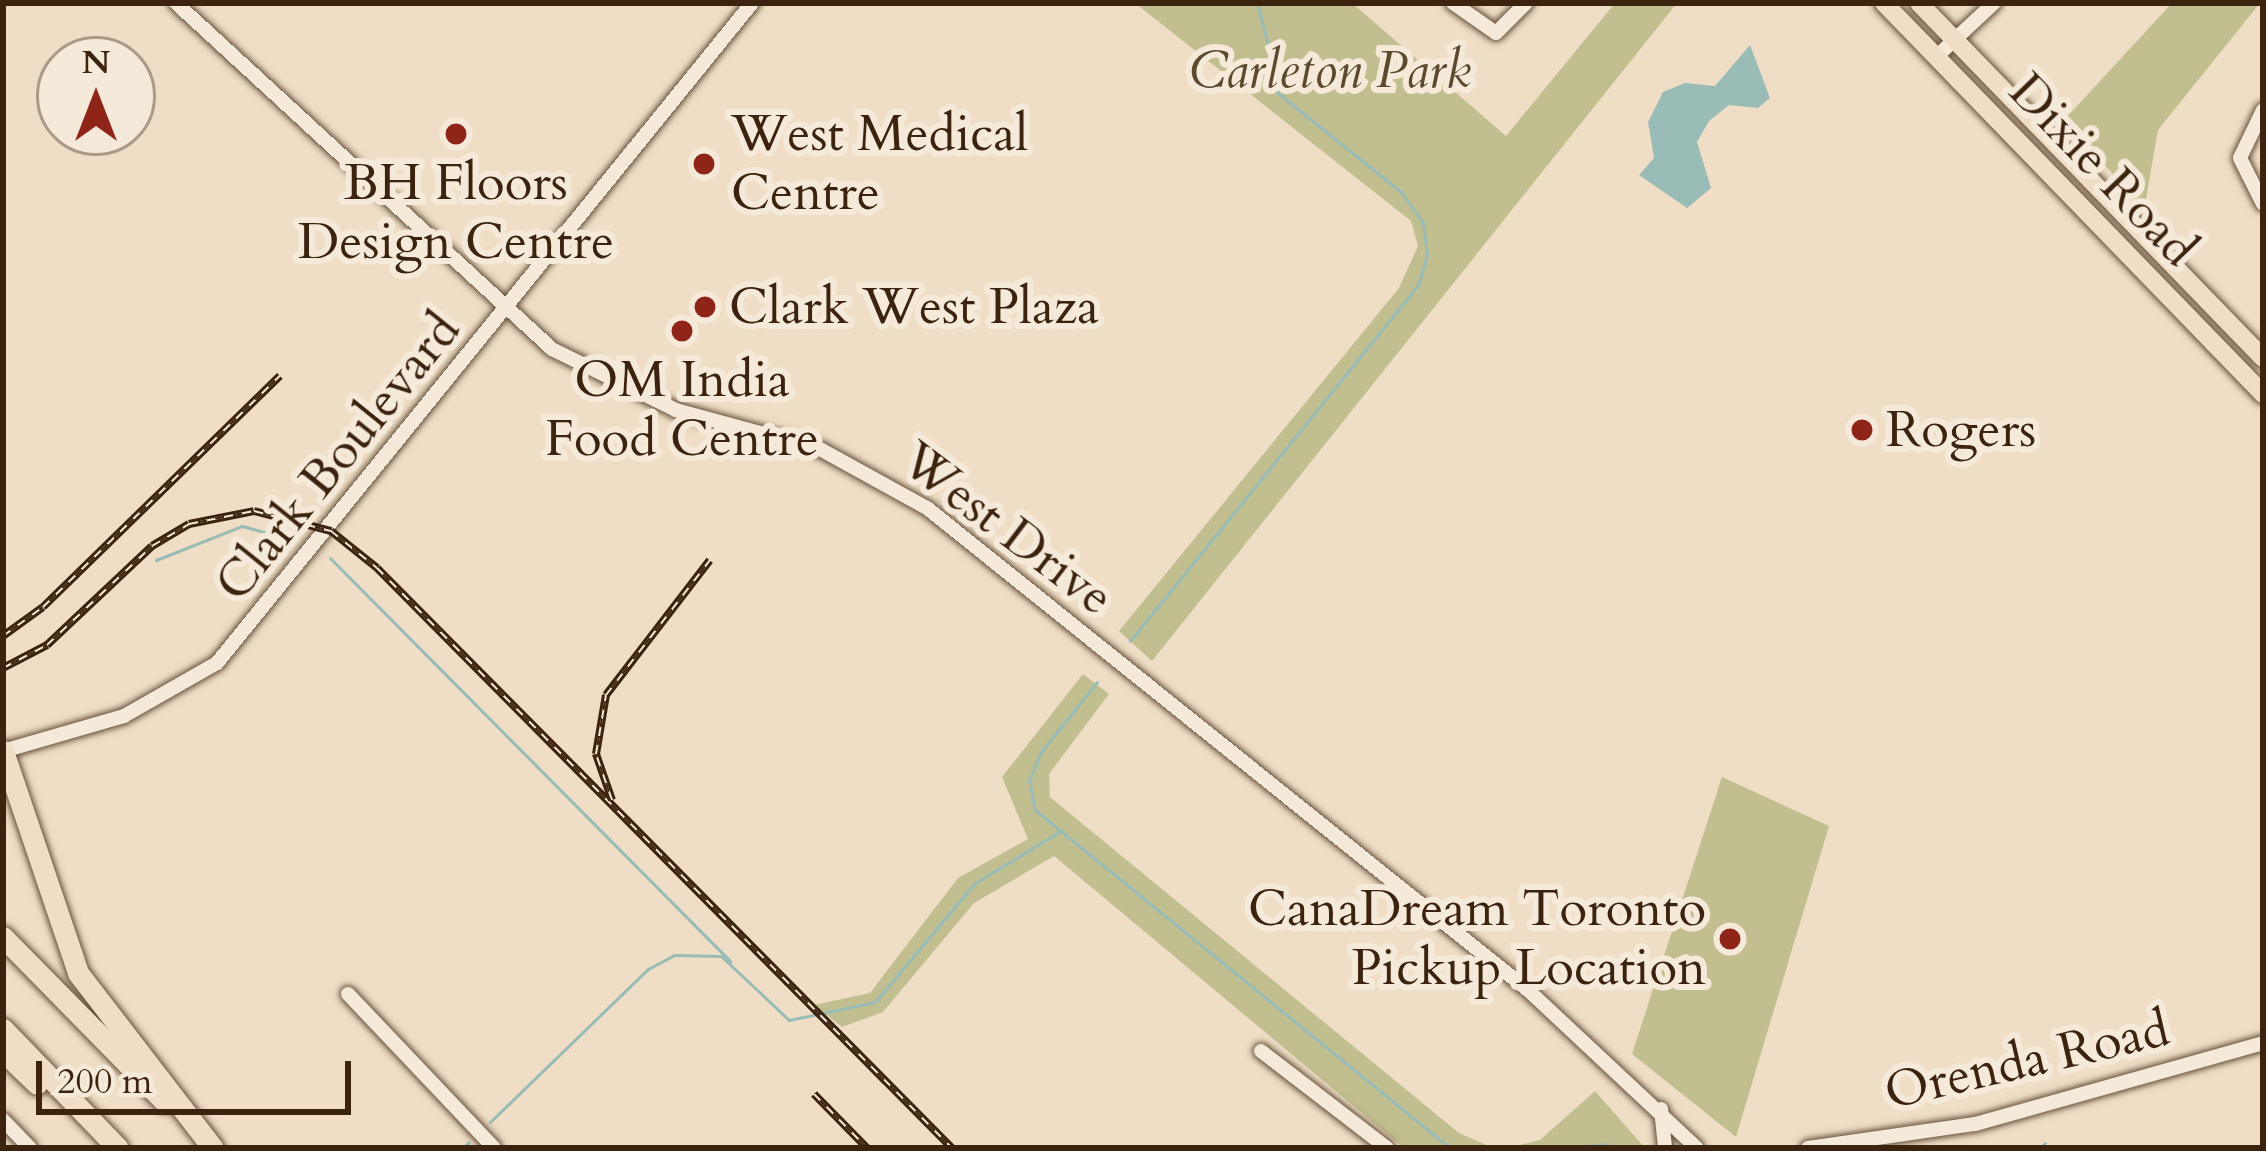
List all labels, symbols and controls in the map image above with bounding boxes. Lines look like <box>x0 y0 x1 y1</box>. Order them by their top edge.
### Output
north arrow <box>36 36 156 156</box>
text: N <box>82 40 110 85</box>
park label: Carleton Park <box>1189 40 1471 102</box>
street label: Dixie Road <box>1996 61 2210 279</box>
place label: West Medical Centre <box>731 104 1028 224</box>
marker: BH Floors Design Centre <box>443 121 469 147</box>
marker: West Medical Centre <box>688 148 720 180</box>
place label: BH Floors Design Centre <box>298 153 614 273</box>
place label: Clark West Plaza <box>729 276 1099 338</box>
marker: Clark West Plaza <box>692 294 718 320</box>
street label: Clark Boulevard <box>203 300 473 614</box>
marker: OM India Food Centre <box>669 318 695 344</box>
place label: OM India Food Centre <box>545 350 819 470</box>
place label: Rogers <box>1886 399 2036 461</box>
marker: Rogers <box>1849 417 1875 443</box>
street label: West Drive <box>889 429 1125 629</box>
place label: CanaDream Toronto Pickup Location <box>1248 879 1706 999</box>
marker: CanaDream Toronto Pickup Location <box>1717 926 1743 952</box>
street label: Orenda Road <box>1879 999 2175 1123</box>
scale bar <box>42 1037 357 1111</box>
text: 200 m <box>57 1057 152 1106</box>

